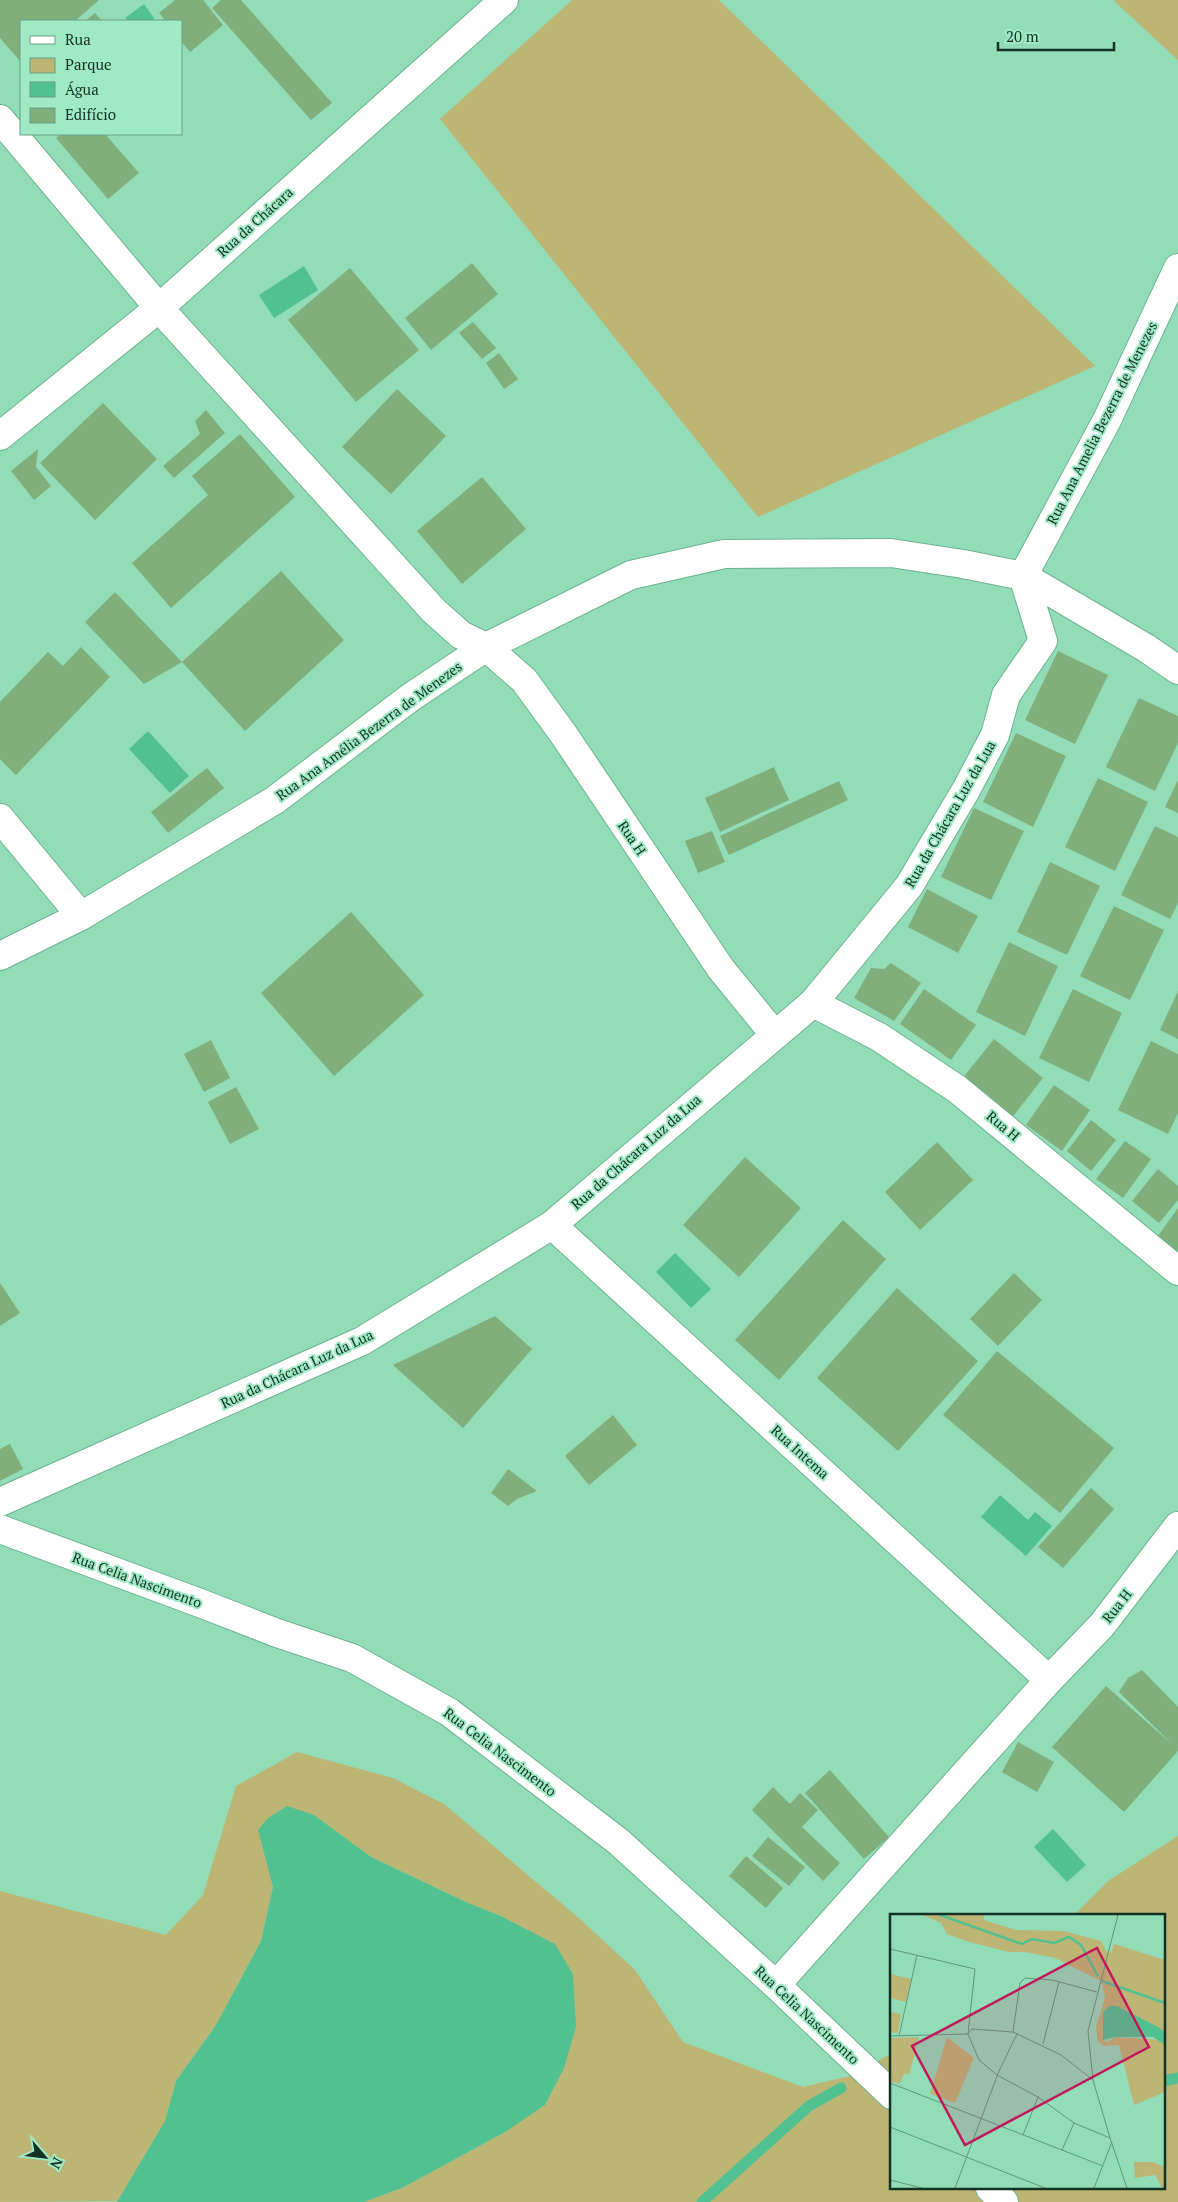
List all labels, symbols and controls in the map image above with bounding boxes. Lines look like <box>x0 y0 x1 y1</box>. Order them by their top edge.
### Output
legend <box>20 20 182 135</box>
scale bar <box>998 20 1114 52</box>
text: 20 m <box>1006 26 1039 46</box>
text: Rua <box>65 29 91 49</box>
text: Parque <box>65 54 112 74</box>
text: Água <box>65 79 99 99</box>
text: Edifício <box>65 104 116 124</box>
street label: Rua da Chácara <box>213 182 297 261</box>
street label: Rua Ana Amelia Bezerra de Menezes <box>1042 318 1161 528</box>
street label: Rua Ana Amélia Bezerra de Menezes <box>272 657 466 805</box>
street label: Rua da Chácara Luz da Lua <box>900 737 999 891</box>
street label: Rua H <box>614 817 651 859</box>
street label: Rua da Chácara Luz da Lua <box>567 1090 705 1213</box>
street label: Rua H <box>983 1106 1024 1145</box>
street label: Rua da Chácara Luz da Lua <box>217 1325 376 1412</box>
street label: Rua Intema <box>767 1420 833 1483</box>
street label: Rua Celia Nascimento <box>70 1547 205 1612</box>
street label: Rua H <box>1098 1585 1136 1626</box>
street label: Rua Celia Nascimento <box>440 1703 561 1800</box>
inset map <box>890 1914 1166 2190</box>
street label: Rua Celia Nascimento <box>751 1961 864 2068</box>
north arrow <box>20 2132 70 2182</box>
text: N <box>46 2154 68 2173</box>

